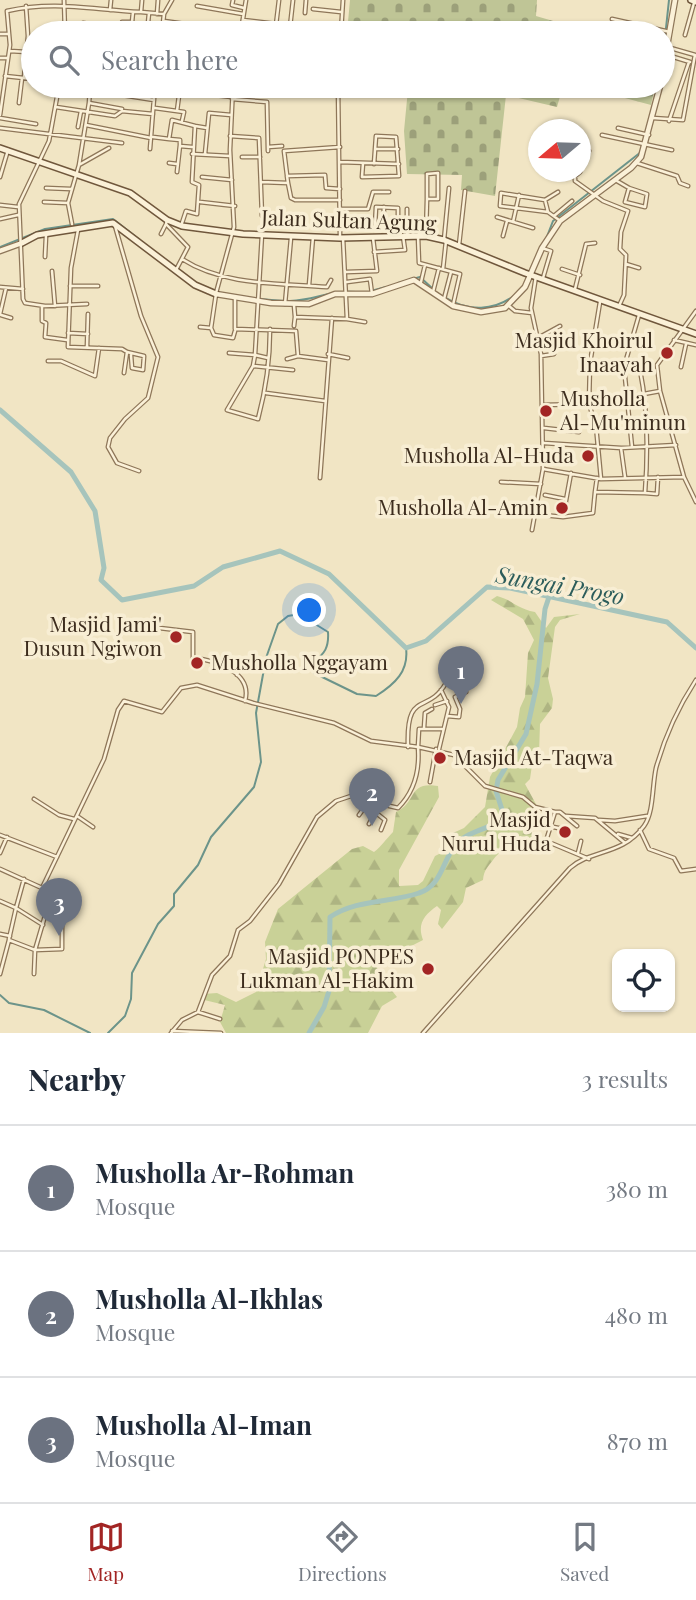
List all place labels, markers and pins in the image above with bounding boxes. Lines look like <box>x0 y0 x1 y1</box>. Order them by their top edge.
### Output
place label: Masjid Khoirul Inaayah <box>514 325 654 377</box>
marker: Masjid Khoirul Inaayah <box>659 345 675 361</box>
place label: Musholla Al-Mu'minun <box>559 383 686 435</box>
marker: Musholla Al-Mu'minun <box>538 403 554 419</box>
place label: Musholla Al-Huda <box>404 440 575 468</box>
marker: Musholla Al-Huda <box>580 448 596 464</box>
place label: Musholla Al-Amin <box>378 492 548 520</box>
marker: Musholla Al-Amin <box>554 500 570 516</box>
place label: Masjid Jami' Dusun Ngiwon <box>24 609 162 661</box>
marker: Masjid Jami' Dusun Ngiwon <box>168 629 184 645</box>
pin: 1 <box>438 646 484 704</box>
place label: Musholla Nggayam <box>211 647 388 675</box>
marker: Musholla Nggayam <box>189 655 205 671</box>
place label: Masjid At-Taqwa <box>454 742 614 770</box>
marker: Masjid At-Taqwa <box>432 750 448 766</box>
pin: 2 <box>349 768 395 826</box>
place label: Masjid Nurul Huda <box>441 804 552 856</box>
marker: Masjid Nurul Huda <box>557 824 573 840</box>
pin: 3 <box>36 878 82 936</box>
place label: Masjid PONPES Lukman Al-Hakim <box>239 941 414 993</box>
marker: Masjid PONPES Lukman Al-Hakim <box>420 961 436 977</box>

